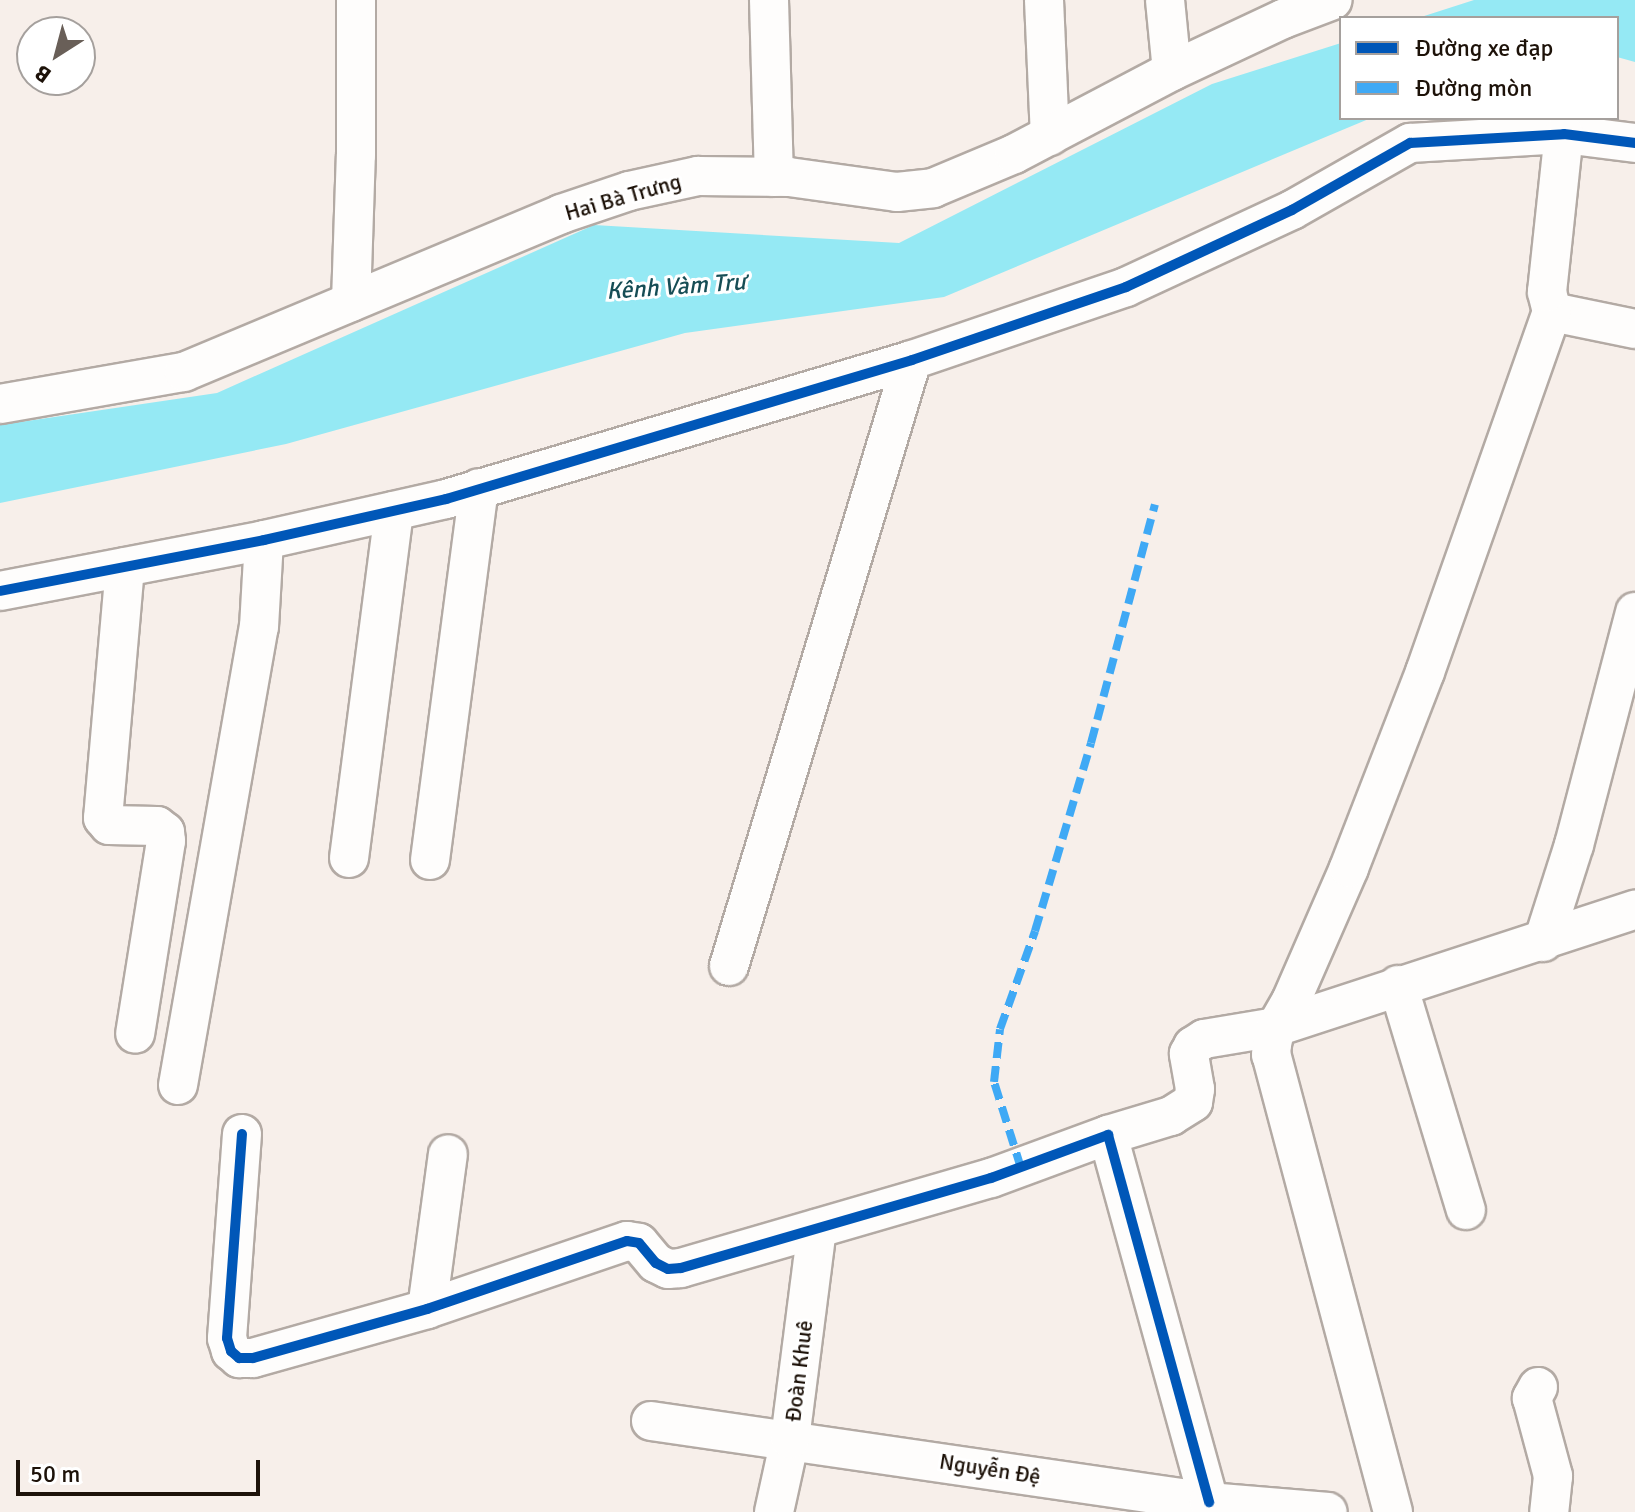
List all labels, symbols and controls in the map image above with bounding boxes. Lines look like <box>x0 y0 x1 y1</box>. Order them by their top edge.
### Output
north arrow <box>16 16 96 96</box>
legend <box>1339 16 1619 120</box>
text: Đường xe đạp <box>1415 33 1553 63</box>
text: B <box>29 59 56 89</box>
text: Đường mòn <box>1415 73 1532 103</box>
street label: Hai Bà Trưng <box>562 168 684 226</box>
water label: Kênh Vàm Trư <box>605 268 747 306</box>
street label: Đoàn Khuê <box>780 1319 818 1423</box>
scale bar <box>20 1444 264 1494</box>
street label: Nguyễn Đệ <box>938 1448 1042 1490</box>
text: 50 m <box>30 1459 80 1489</box>

